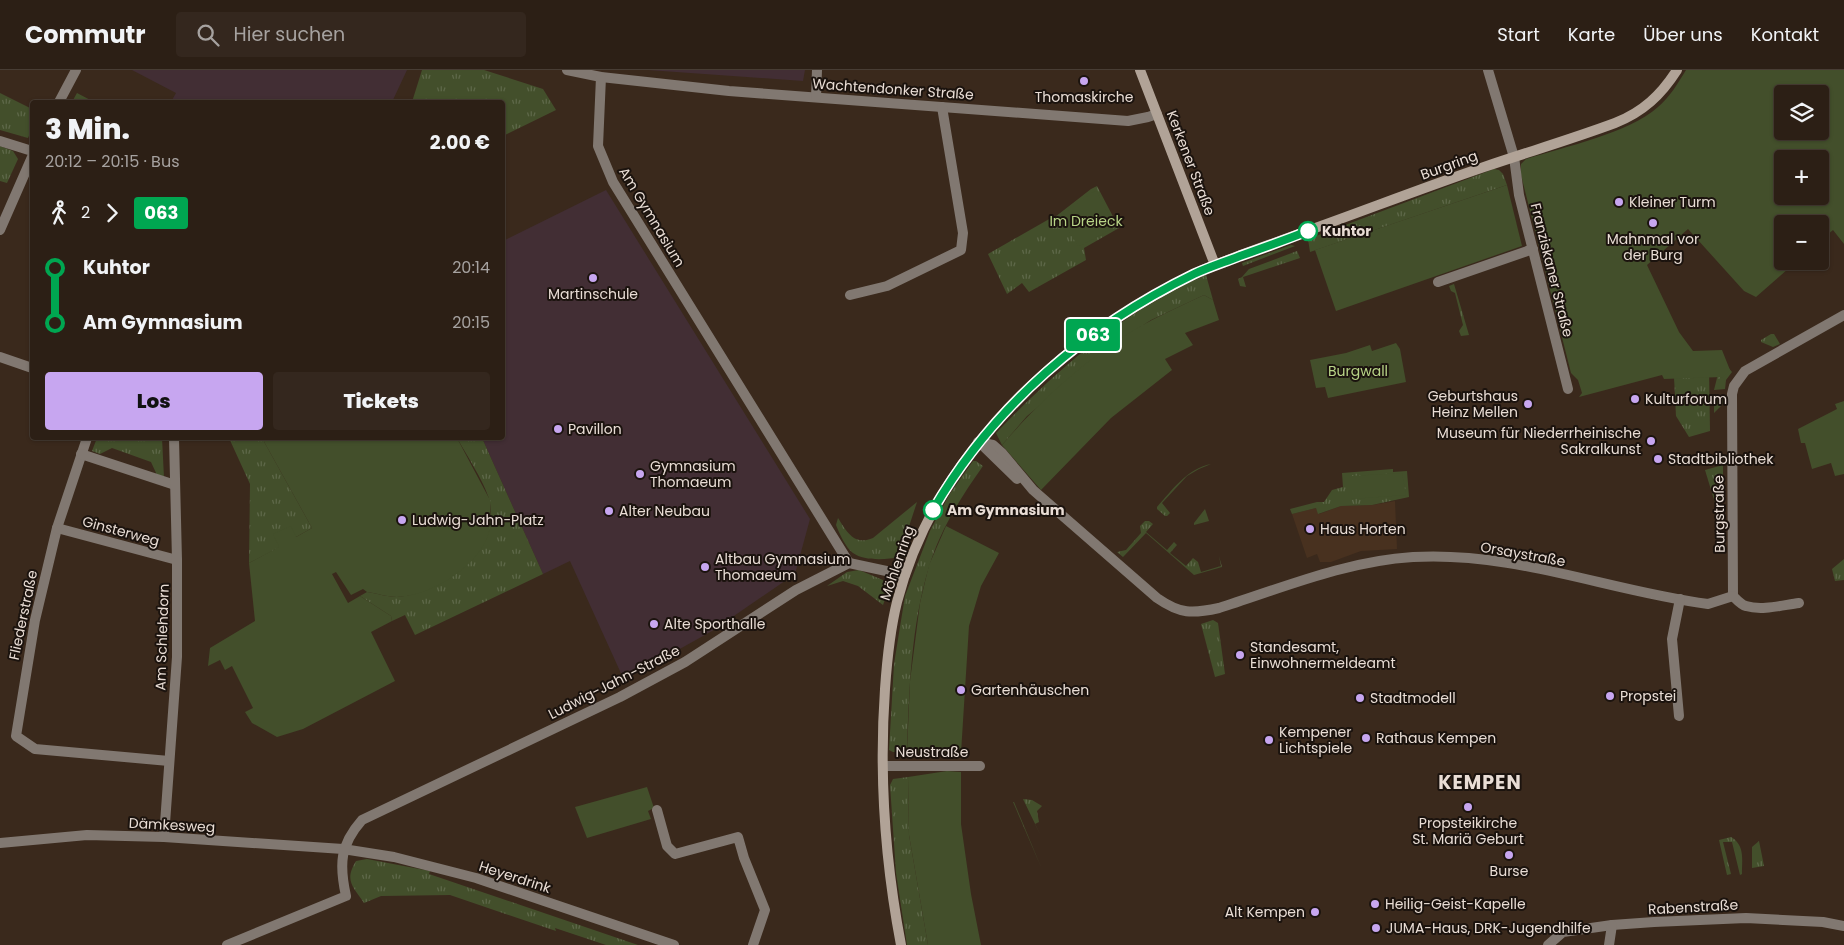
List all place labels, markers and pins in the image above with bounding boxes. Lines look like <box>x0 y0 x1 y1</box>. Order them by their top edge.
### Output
marker: Thomaskirche <box>1078 75 1090 87</box>
place label: Thomaskirche <box>1035 87 1134 107</box>
place label: Kleiner Turm <box>1629 192 1716 212</box>
marker: Kleiner Turm <box>1613 196 1625 208</box>
marker: Mahnmal vor der Burg <box>1647 217 1659 229</box>
marker: Kuhtor <box>1298 221 1318 241</box>
place label: Kuhtor <box>1322 221 1371 241</box>
place label: Mahnmal vor der Burg <box>1607 229 1699 265</box>
marker: Martinschule <box>587 272 599 284</box>
place label: Martinschule <box>548 284 638 304</box>
place label: Geburtshaus Heinz Mellen <box>1428 386 1518 422</box>
place label: Kulturforum <box>1645 389 1727 409</box>
marker: Kulturforum <box>1629 393 1641 405</box>
marker: Geburtshaus Heinz Mellen <box>1522 398 1534 410</box>
place label: Pavillon <box>568 419 622 439</box>
marker: Pavillon <box>552 423 564 435</box>
place label: Museum für Niederrheinische Sakralkunst <box>1437 423 1641 459</box>
marker: Museum für Niederrheinische Sakralkunst <box>1645 435 1657 447</box>
place label: Stadtbibliothek <box>1668 449 1774 469</box>
marker: Stadtbibliothek <box>1652 453 1664 465</box>
place label: Gymnasium Thomaeum <box>650 456 736 492</box>
marker: Gymnasium Thomaeum <box>634 468 646 480</box>
marker: Am Gymnasium <box>923 500 943 520</box>
place label: Am Gymnasium <box>947 500 1065 520</box>
place label: Alter Neubau <box>619 501 710 521</box>
marker: Alter Neubau <box>603 505 615 517</box>
place label: Ludwig-Jahn-Platz <box>412 510 544 530</box>
marker: Ludwig-Jahn-Platz <box>396 514 408 526</box>
place label: Haus Horten <box>1320 519 1406 539</box>
marker: Haus Horten <box>1304 523 1316 535</box>
place label: Altbau Gymnasium Thomaeum <box>715 549 850 585</box>
marker: Altbau Gymnasium Thomaeum <box>699 561 711 573</box>
place label: Alte Sporthalle <box>664 614 766 634</box>
marker: Alte Sporthalle <box>648 618 660 630</box>
place label: Standesamt, Einwohnermeldeamt <box>1250 637 1396 673</box>
marker: Standesamt, Einwohnermeldeamt <box>1234 649 1246 661</box>
place label: Gartenhäuschen <box>971 680 1089 700</box>
marker: Gartenhäuschen <box>955 684 967 696</box>
place label: Propstei <box>1620 686 1676 706</box>
place label: Stadtmodell <box>1370 688 1456 708</box>
marker: Propstei <box>1604 690 1616 702</box>
marker: Stadtmodell <box>1354 692 1366 704</box>
place label: Kempener Lichtspiele <box>1279 722 1352 758</box>
place label: Rathaus Kempen <box>1376 728 1496 748</box>
marker: Rathaus Kempen <box>1360 732 1372 744</box>
marker: Kempener Lichtspiele <box>1263 734 1275 746</box>
marker: Propsteikirche St. Mariä Geburt <box>1462 801 1474 813</box>
place label: Propsteikirche St. Mariä Geburt <box>1412 813 1524 849</box>
marker: Burse <box>1503 849 1515 861</box>
place label: Burse <box>1490 861 1529 881</box>
place label: Heilig-Geist-Kapelle <box>1385 894 1526 914</box>
marker: Heilig-Geist-Kapelle <box>1369 898 1381 910</box>
place label: Alt Kempen <box>1225 902 1305 922</box>
marker: Alt Kempen <box>1309 906 1321 918</box>
place label: JUMA-Haus, DRK-Jugendhilfe <box>1386 918 1591 938</box>
marker: JUMA-Haus, DRK-Jugendhilfe <box>1370 922 1382 934</box>

